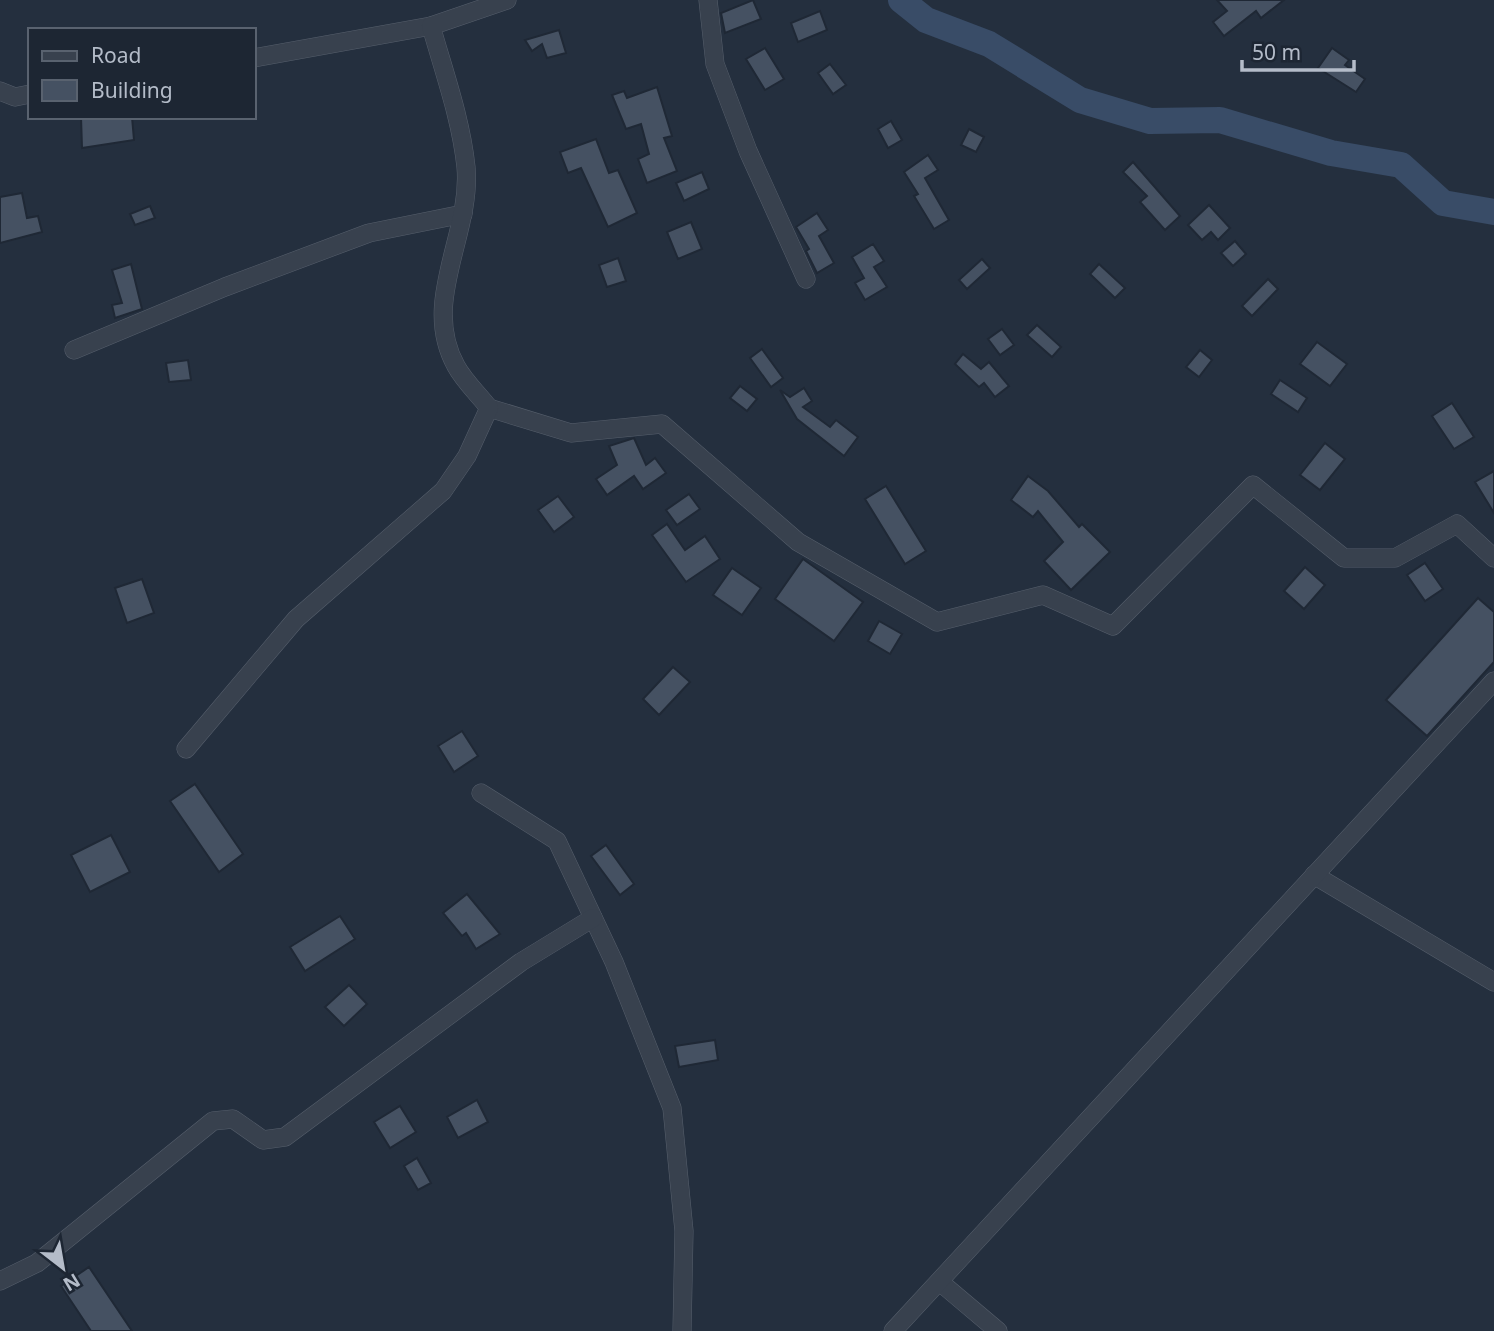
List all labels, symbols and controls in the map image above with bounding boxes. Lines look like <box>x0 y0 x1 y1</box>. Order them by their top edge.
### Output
legend <box>28 28 256 119</box>
scale bar <box>1242 28 1354 72</box>
text: 50 m <box>1252 38 1301 66</box>
text: Road <box>91 41 141 69</box>
text: Building <box>91 76 173 104</box>
north arrow <box>28 1233 98 1303</box>
text: N <box>58 1267 85 1298</box>

